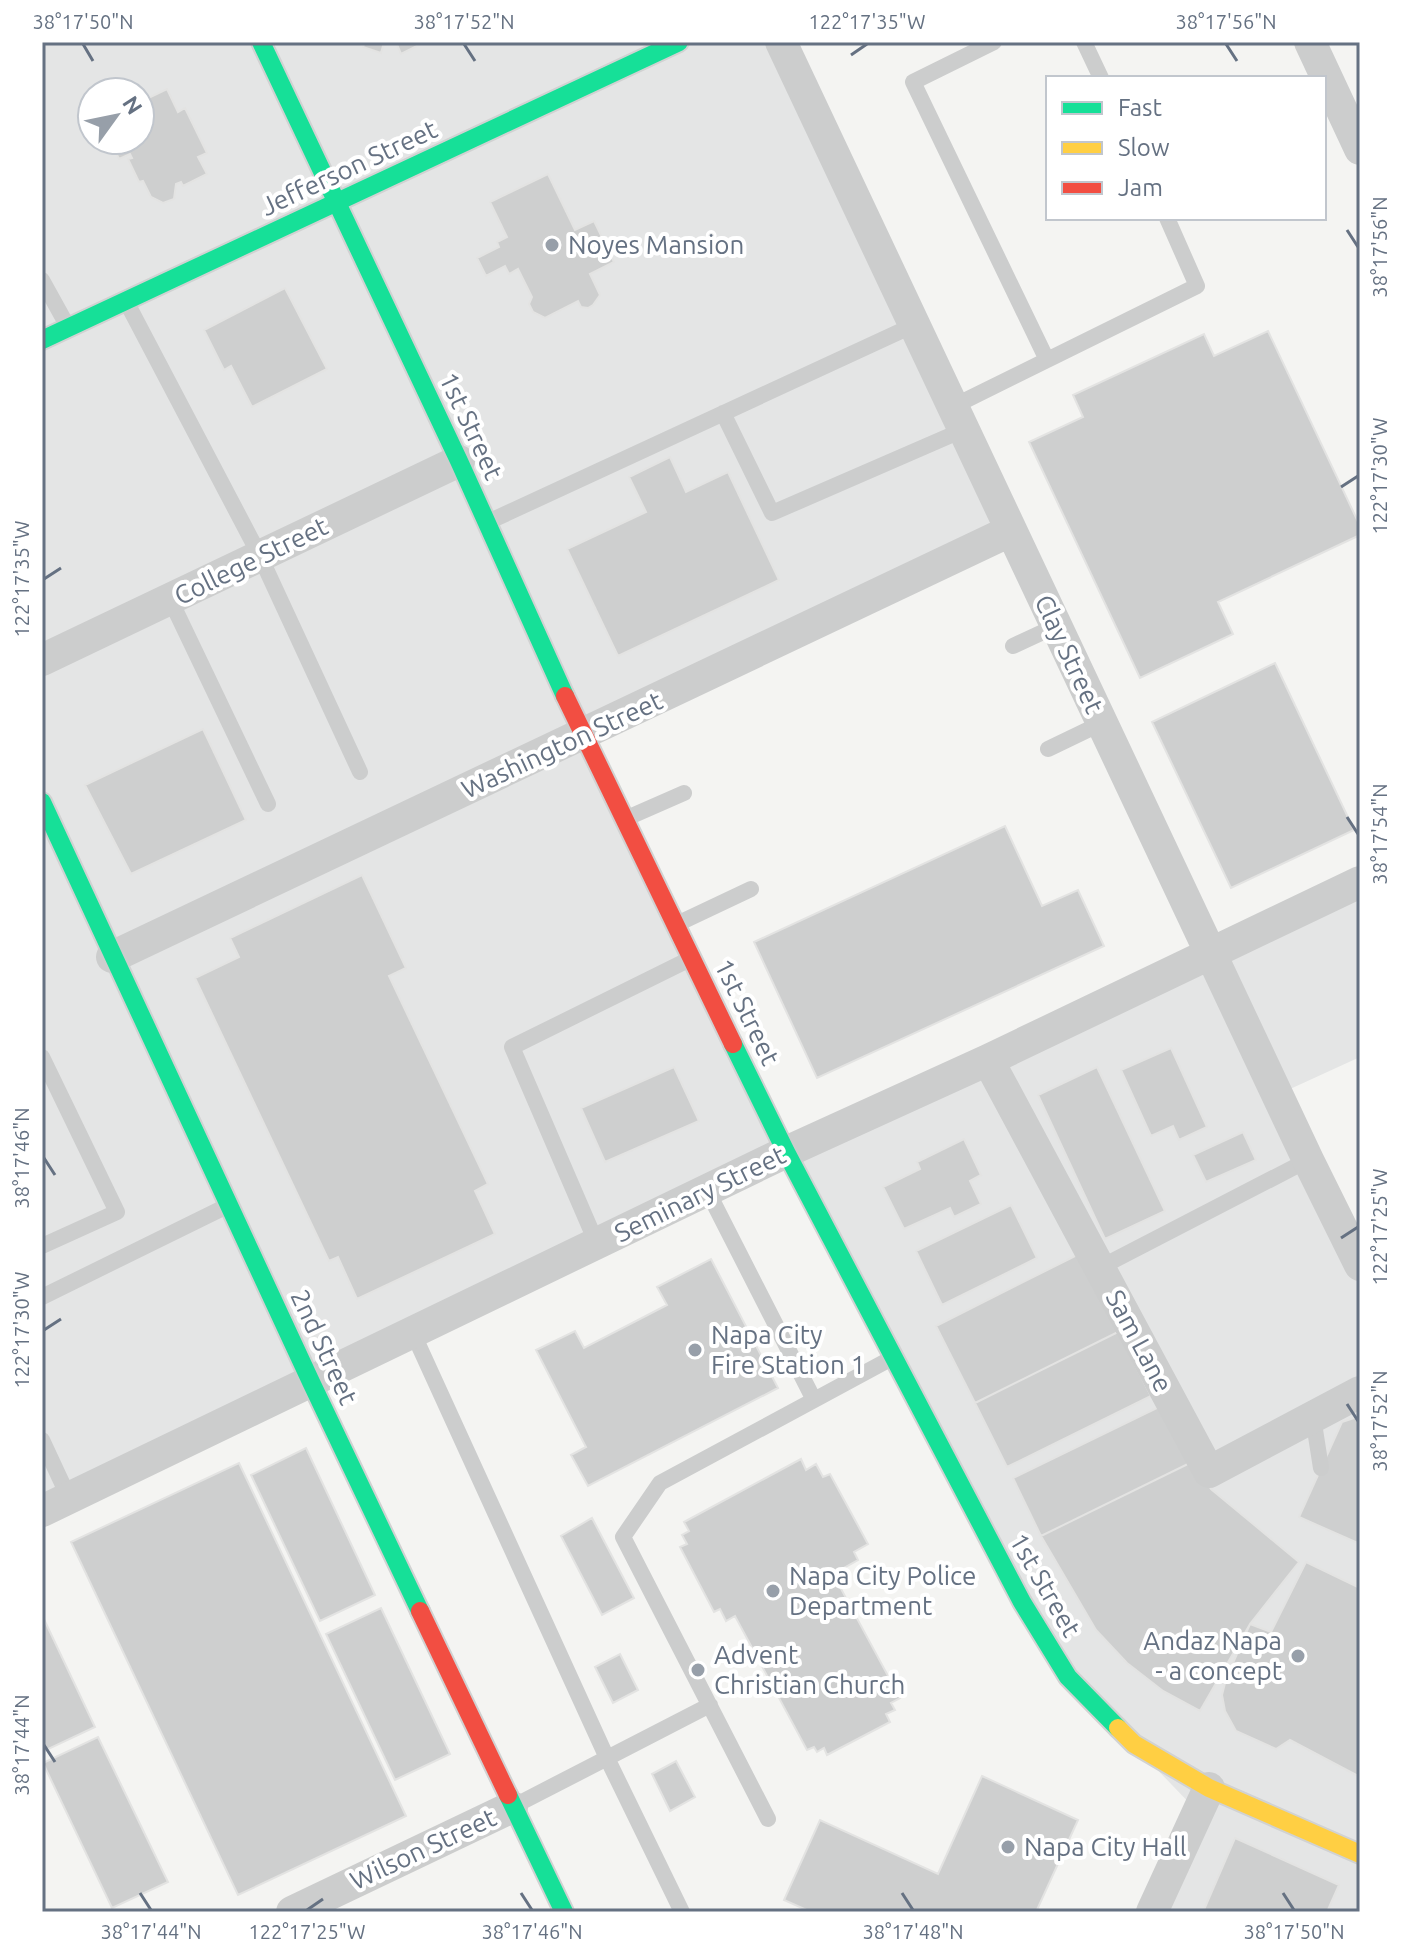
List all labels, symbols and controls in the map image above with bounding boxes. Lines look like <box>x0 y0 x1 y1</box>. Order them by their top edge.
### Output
text: 38°17'50"N <box>32 10 134 33</box>
text: 38°17'52"N <box>413 10 515 33</box>
text: 122°17'35"W <box>809 10 925 33</box>
text: 38°17'56"N <box>1175 10 1277 33</box>
north arrow <box>76 76 156 156</box>
legend <box>1046 76 1326 220</box>
text: N <box>118 91 148 119</box>
text: Fast <box>1118 94 1162 121</box>
street label: Jefferson Street <box>256 114 441 221</box>
text: Slow <box>1118 134 1170 161</box>
text: Jam <box>1118 174 1163 201</box>
text: 38°17'56"N <box>1368 196 1391 298</box>
place label: Noyes Mansion <box>568 230 744 259</box>
marker: Noyes Mansion <box>543 236 561 254</box>
street label: 1st Street <box>434 368 509 484</box>
text: 122°17'30"W <box>1368 418 1391 534</box>
street label: College Street <box>169 511 332 610</box>
text: 122°17'35"W <box>10 521 33 637</box>
street label: Clay Street <box>1029 590 1109 718</box>
street label: Washington Street <box>457 685 667 804</box>
text: 38°17'54"N <box>1368 783 1391 885</box>
street label: 1st Street <box>709 954 786 1070</box>
text: 38°17'46"N <box>10 1107 33 1209</box>
street label: Seminary Street <box>610 1140 790 1247</box>
text: 122°17'25"W <box>1368 1169 1391 1285</box>
text: 122°17'30"W <box>10 1272 33 1388</box>
street label: 2nd Street <box>285 1285 364 1409</box>
street label: Sam Lane <box>1101 1285 1178 1397</box>
place label: Napa City Fire Station 1 <box>711 1320 866 1379</box>
marker: Napa City Fire Station 1 <box>686 1341 704 1359</box>
text: 38°17'52"N <box>1368 1370 1391 1472</box>
street label: 1st Street <box>1004 1528 1087 1642</box>
place label: Napa City Police Department <box>789 1561 976 1620</box>
marker: Napa City Police Department <box>764 1582 782 1600</box>
place label: Andaz Napa - a concept <box>1143 1626 1282 1685</box>
place label: Advent Christian Church <box>714 1640 905 1699</box>
marker: Andaz Napa - a concept <box>1289 1647 1307 1665</box>
marker: Advent Christian Church <box>689 1661 707 1679</box>
text: 38°17'44"N <box>10 1694 33 1796</box>
street label: Wilson Street <box>345 1802 500 1895</box>
place label: Napa City Hall <box>1024 1832 1187 1861</box>
marker: Napa City Hall <box>999 1838 1017 1856</box>
text: 38°17'44"N <box>100 1920 202 1943</box>
text: 122°17'25"W <box>249 1920 365 1943</box>
text: 38°17'46"N <box>481 1920 583 1943</box>
text: 38°17'48"N <box>862 1920 964 1943</box>
text: 38°17'50"N <box>1243 1920 1345 1943</box>

